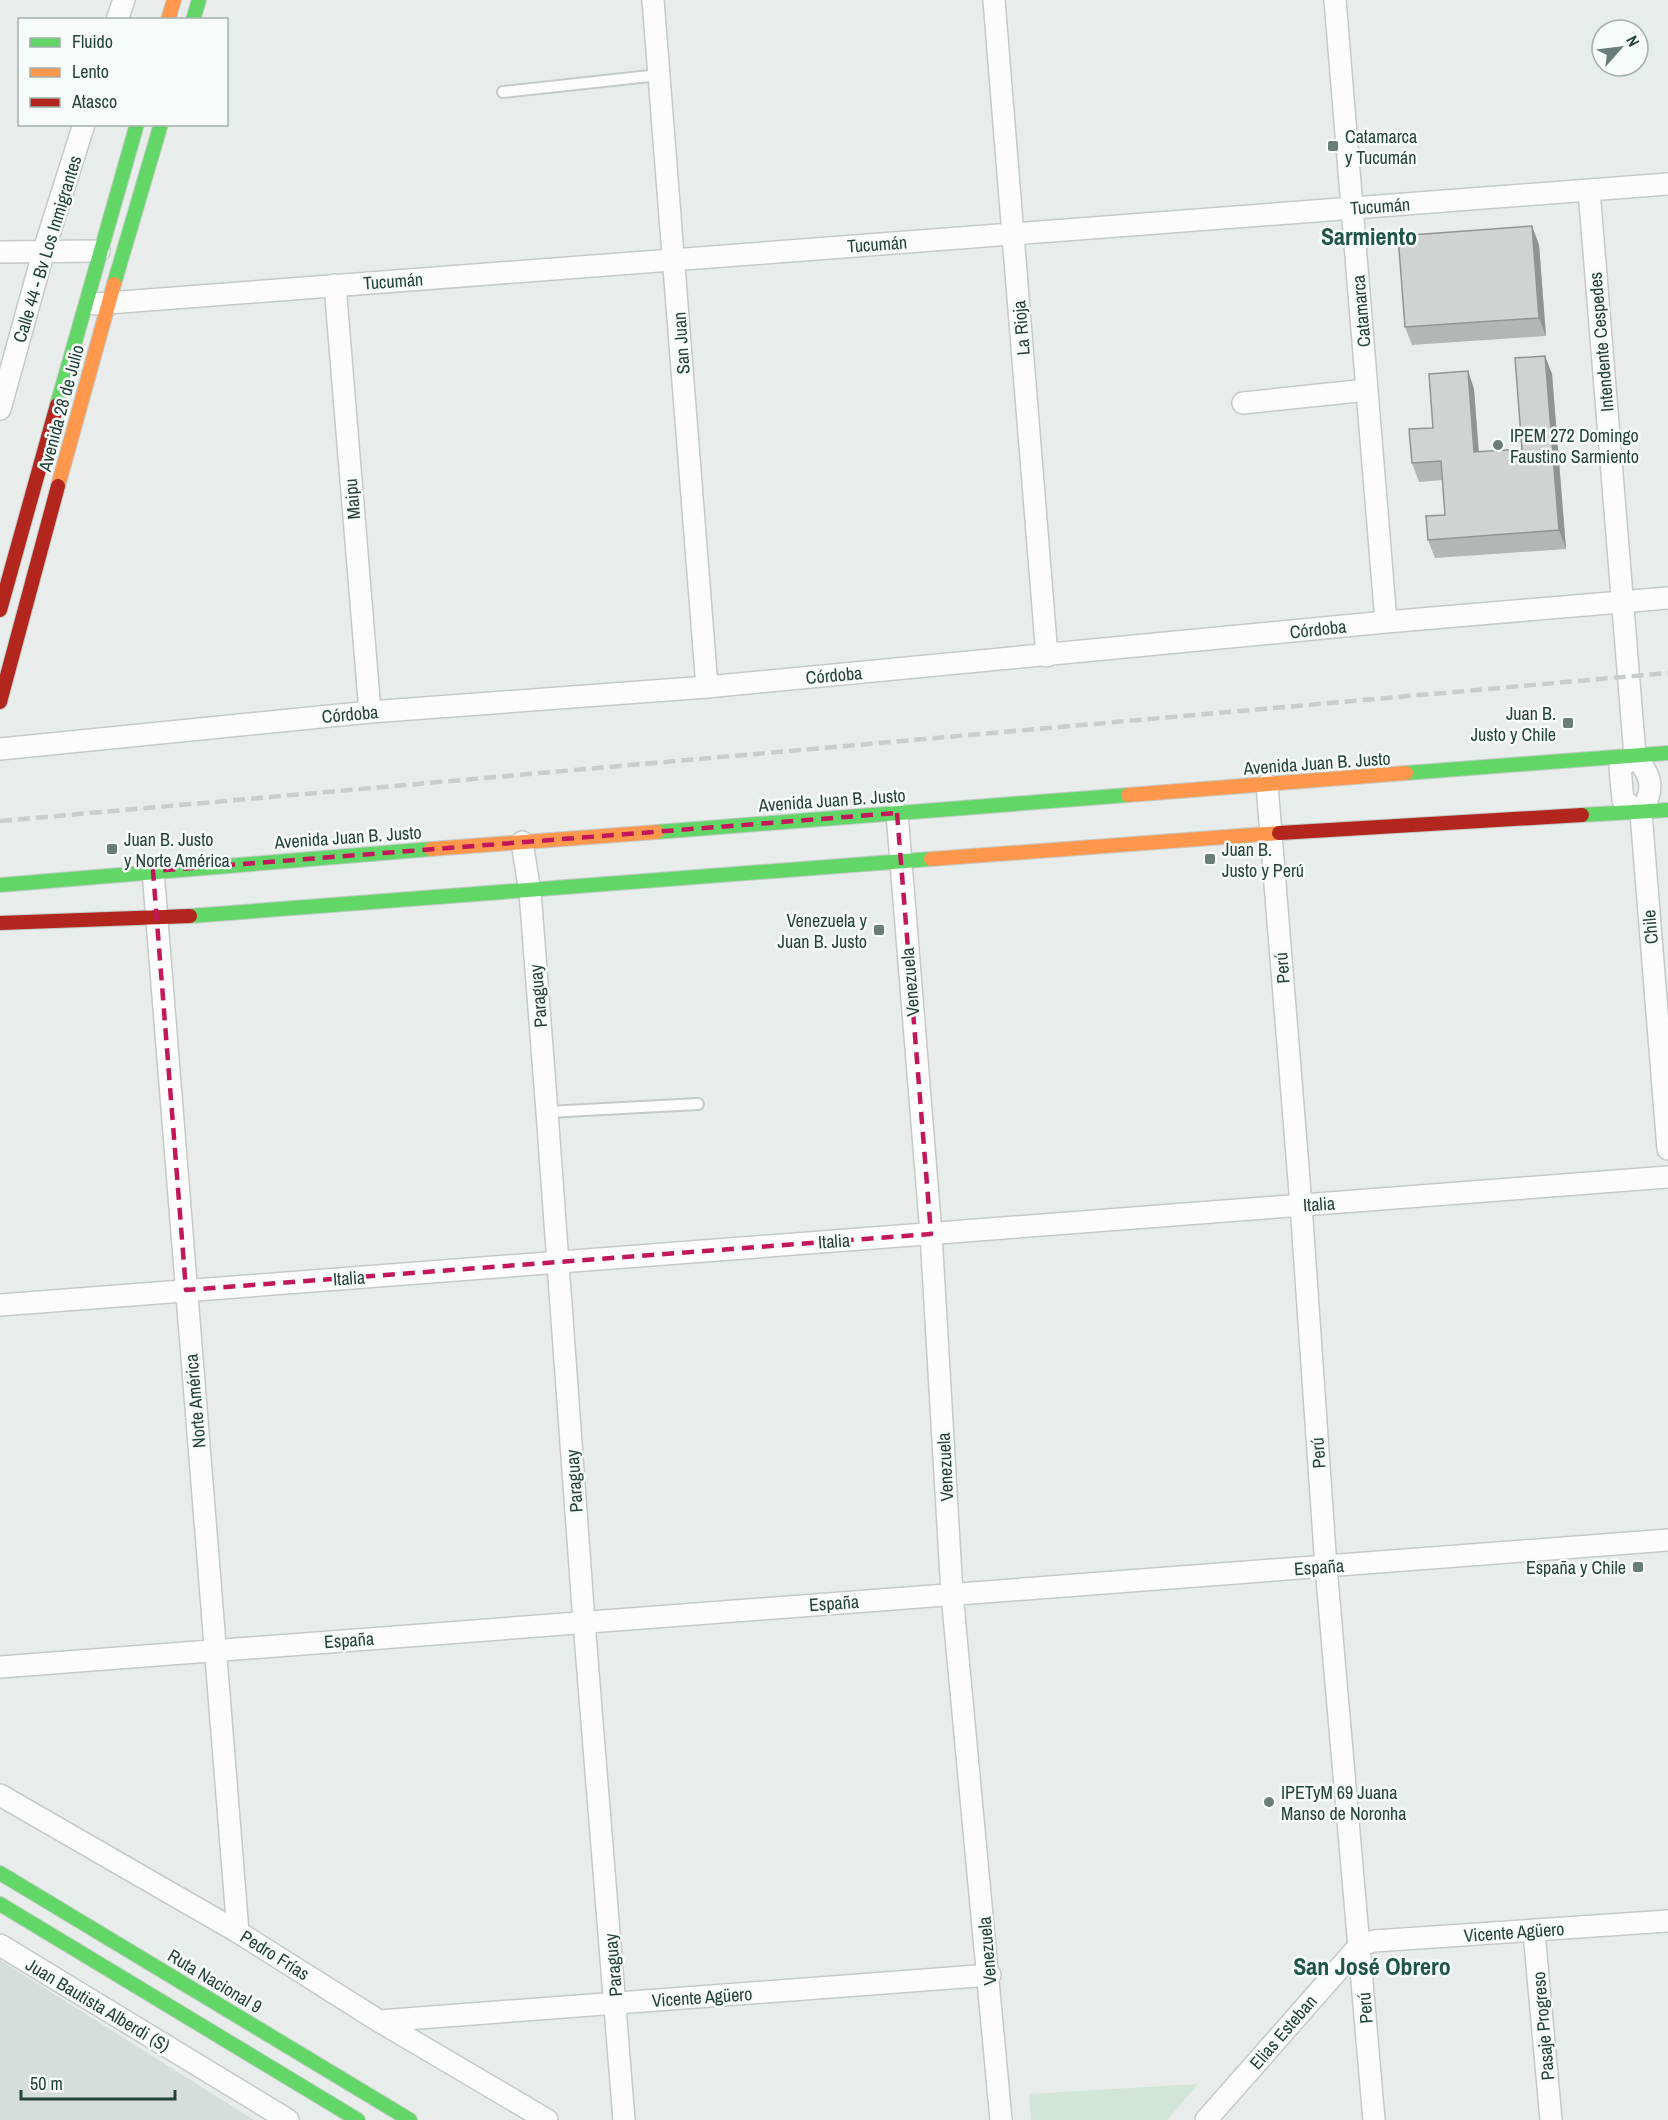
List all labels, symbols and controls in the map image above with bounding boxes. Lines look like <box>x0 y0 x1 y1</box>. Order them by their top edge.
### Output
legend <box>18 18 228 126</box>
north arrow <box>1590 18 1650 78</box>
text: Fluido <box>72 29 113 54</box>
text: N <box>1621 32 1645 50</box>
text: Lento <box>72 59 109 84</box>
text: Atasco <box>71 89 117 114</box>
place label: Catamarca y Tucumán <box>1345 124 1417 170</box>
marker: Catamarca y Tucumán <box>1326 139 1340 153</box>
street label: Calle 44 - Bv Los Inmigrantes <box>7 152 87 346</box>
street label: Tucumán <box>1349 191 1411 221</box>
district label: Sarmiento <box>1321 220 1417 252</box>
street label: Tucumán <box>846 229 908 259</box>
street label: Tucumán <box>362 266 424 296</box>
street label: Intendente Cespedes <box>1582 271 1620 413</box>
street label: Catamarca <box>1345 274 1377 348</box>
street label: La Rioja <box>1006 300 1036 356</box>
street label: San Juan <box>666 311 696 375</box>
street label: Avenida 28 de Julio <box>32 342 90 475</box>
place label: IPEM 272 Domingo Faustino Sarmiento <box>1510 423 1639 469</box>
marker: IPEM 272 Domingo Faustino Sarmiento <box>1491 438 1505 452</box>
street label: Maipu <box>338 477 366 521</box>
street label: Córdoba <box>1289 614 1347 644</box>
street label: Córdoba <box>805 660 863 690</box>
street label: Córdoba <box>321 699 379 729</box>
place label: Juan B. Justo y Chile <box>1471 701 1556 747</box>
marker: Juan B. Justo y Chile <box>1561 716 1575 730</box>
street label: Avenida Juan B. Justo <box>1242 745 1391 781</box>
street label: Avenida Juan B. Justo <box>757 782 906 818</box>
street label: Avenida Juan B. Justo <box>273 819 422 855</box>
place label: Juan B. Justo y Norte América <box>124 827 230 873</box>
place label: Juan B. Justo y Perú <box>1222 837 1304 883</box>
marker: Juan B. Justo y Norte América <box>105 842 119 856</box>
marker: Juan B. Justo y Perú <box>1203 852 1217 866</box>
place label: Venezuela y Juan B. Justo <box>778 908 868 954</box>
street label: Chile <box>1636 909 1664 945</box>
marker: Venezuela y Juan B. Justo <box>872 923 886 937</box>
street label: Venezuela <box>895 947 925 1017</box>
street label: Perú <box>1268 951 1296 985</box>
street label: Paraguay <box>523 963 553 1029</box>
street label: Italia <box>1302 1190 1336 1218</box>
street label: Italia <box>817 1227 851 1255</box>
street label: Italia <box>332 1264 366 1292</box>
street label: Norte América <box>178 1353 212 1449</box>
street label: Venezuela <box>931 1432 959 1502</box>
street label: Perú <box>1304 1437 1332 1469</box>
street label: Paraguay <box>559 1448 589 1513</box>
street label: España <box>1293 1553 1345 1581</box>
place label: España y Chile <box>1526 1555 1626 1580</box>
marker: España y Chile <box>1631 1560 1645 1574</box>
street label: España <box>808 1589 860 1617</box>
street label: España <box>323 1626 375 1654</box>
place label: IPETyM 69 Juana Manso de Noronha <box>1281 1780 1407 1826</box>
marker: IPETyM 69 Juana Manso de Noronha <box>1262 1795 1276 1809</box>
street label: Venezuela <box>972 1916 1002 1986</box>
street label: Vicente Agüero <box>1463 1916 1565 1948</box>
street label: Pedro Frías <box>236 1924 314 1986</box>
street label: Paraguay <box>598 1932 628 1998</box>
street label: Ruta Nacional 9 <box>163 1943 267 2019</box>
district label: San José Obrero <box>1293 1950 1451 1982</box>
street label: Juan Bautista Alberdi (S) <box>21 1952 175 2058</box>
street label: Pasaje Progreso <box>1526 1971 1560 2081</box>
street label: Vicente Agüero <box>651 1981 753 2013</box>
street label: Elias Esteban <box>1244 1989 1322 2075</box>
street label: Perú <box>1351 1991 1379 2025</box>
scale bar <box>21 2063 176 2101</box>
text: 50 m <box>30 2071 63 2096</box>

